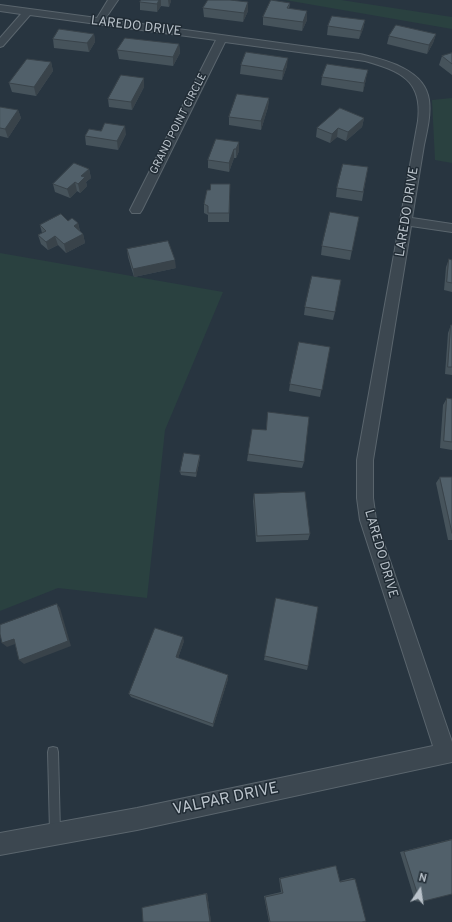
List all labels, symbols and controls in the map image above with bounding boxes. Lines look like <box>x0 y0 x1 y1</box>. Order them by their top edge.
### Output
street label: LAREDO DRIVE <box>90 14 182 40</box>
street label: GRAND POINT CIRCLE <box>148 71 210 177</box>
street label: LAREDO DRIVE <box>393 166 423 258</box>
street label: LAREDO DRIVE <box>360 508 400 600</box>
street label: VALPAR DRIVE <box>171 779 281 821</box>
north arrow <box>400 870 440 910</box>
text: N <box>417 871 428 886</box>

